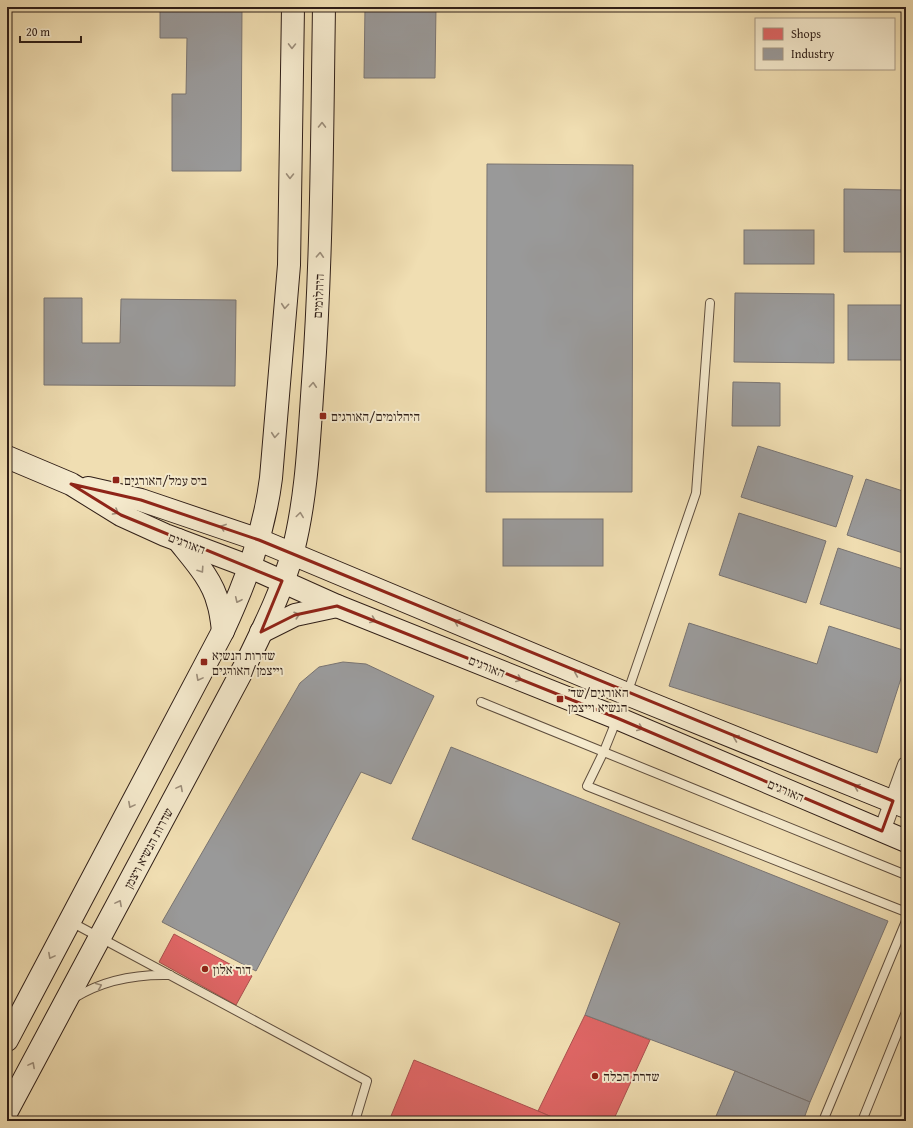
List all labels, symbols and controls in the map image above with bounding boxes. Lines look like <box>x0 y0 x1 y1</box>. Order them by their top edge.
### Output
scale bar <box>20 18 81 44</box>
legend <box>755 18 895 70</box>
text: 20 m <box>26 23 50 40</box>
text: Shops <box>791 25 821 42</box>
one-way arrow <box>288 43 296 49</box>
text: Industry <box>791 45 834 62</box>
one-way arrow <box>318 122 326 128</box>
one-way arrow <box>286 173 294 179</box>
one-way arrow <box>315 252 324 258</box>
street label: היהלומים <box>308 273 329 319</box>
one-way arrow <box>281 303 290 309</box>
one-way arrow <box>308 382 317 388</box>
place label: היהלומים/האורגים <box>331 407 420 426</box>
marker: היהלומים/האורגים <box>318 411 328 421</box>
one-way arrow <box>270 432 279 438</box>
place label: ביס עמל/האורגים <box>124 471 207 490</box>
marker: ביס עמל/האורגים <box>111 475 121 485</box>
one-way arrow <box>112 507 119 514</box>
one-way arrow <box>295 511 304 518</box>
one-way arrow <box>219 523 226 531</box>
street label: האורגים <box>166 528 208 559</box>
one-way arrow <box>196 565 203 572</box>
one-way arrow <box>235 595 243 603</box>
one-way arrow <box>293 611 300 620</box>
one-way arrow <box>369 616 376 624</box>
one-way arrow <box>454 619 461 627</box>
place label: שדרות הנשיא וייצמן/האורגים <box>212 646 283 680</box>
street label: האורגים <box>466 650 508 682</box>
marker: שדרות הנשיא וייצמן/האורגים <box>199 657 209 667</box>
one-way arrow <box>574 670 582 678</box>
one-way arrow <box>196 674 203 681</box>
one-way arrow <box>516 674 523 682</box>
place label: האורגים/שד׳ הנשיא וייצמן <box>568 683 629 717</box>
marker: האורגים/שד׳ הנשיא וייצמן <box>555 694 565 704</box>
one-way arrow <box>635 723 643 731</box>
one-way arrow <box>733 735 740 743</box>
street label: האורגים <box>764 774 807 807</box>
one-way arrow <box>854 783 861 791</box>
one-way arrow <box>175 785 183 792</box>
one-way arrow <box>129 801 136 808</box>
street label: שדרות הנשיא ויצמן <box>119 804 178 892</box>
one-way arrow <box>114 899 121 907</box>
one-way arrow <box>49 952 56 960</box>
place label: דור אלון <box>213 960 251 979</box>
marker: דור אלון <box>200 964 210 974</box>
one-way arrow <box>95 982 102 990</box>
one-way arrow <box>28 1062 35 1069</box>
place label: שדרת הכלה <box>603 1067 659 1086</box>
marker: שדרת הכלה <box>590 1071 600 1081</box>

